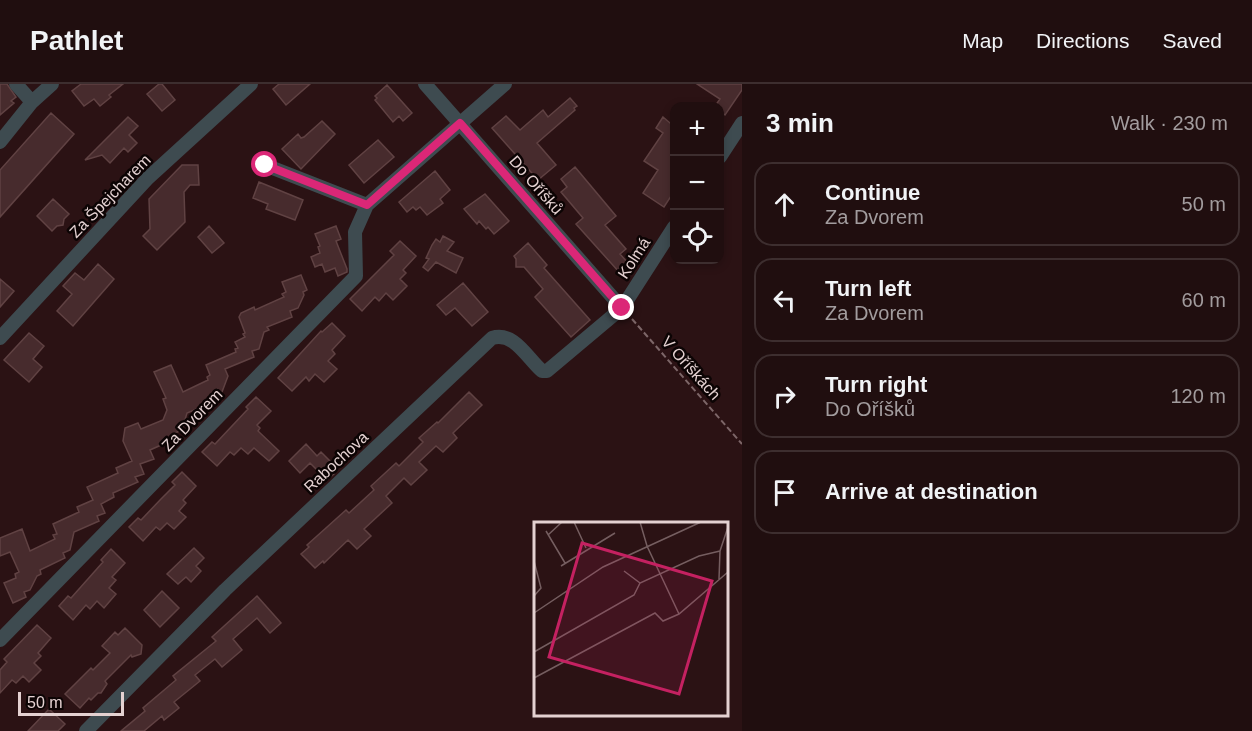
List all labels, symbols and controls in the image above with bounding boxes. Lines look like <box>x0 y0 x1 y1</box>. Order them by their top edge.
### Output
text: Pathlet <box>30 25 123 56</box>
text: Map <box>962 29 1003 52</box>
text: Directions <box>1036 29 1129 52</box>
text: Saved <box>1162 29 1222 52</box>
map controls <box>670 102 724 264</box>
button: + <box>670 102 724 156</box>
text: 3 min <box>766 108 834 138</box>
text: Walk · 230 m <box>1111 112 1228 134</box>
street label: Za Špejcharem <box>65 150 154 241</box>
route start <box>251 151 277 177</box>
street label: Do Oříšků <box>506 152 566 218</box>
button: − <box>670 156 724 210</box>
text: Continue <box>825 180 920 205</box>
icon: ahead <box>768 188 801 221</box>
text: 50 m <box>1182 193 1226 215</box>
text: Za Dvorem <box>825 206 924 228</box>
button: locate <box>670 210 724 264</box>
street label: Kolmá <box>615 234 654 282</box>
text: Turn left <box>825 276 911 301</box>
icon: left <box>768 284 801 317</box>
text: 60 m <box>1182 289 1226 311</box>
route end <box>608 294 634 320</box>
text: Za Dvorem <box>825 302 924 324</box>
street label: V Oříškách <box>658 333 724 403</box>
text: Turn right <box>825 372 927 397</box>
icon: right <box>768 380 801 413</box>
text: 120 m <box>1170 385 1226 407</box>
street label: Za Dvorem <box>158 386 226 454</box>
text: Do Oříšků <box>825 398 915 420</box>
street label: Rabochova <box>301 428 371 496</box>
icon: arrive <box>768 476 801 509</box>
text: Arrive at destination <box>825 479 1038 504</box>
inset map <box>534 522 727 716</box>
scale bar <box>18 689 124 716</box>
text: 50 m <box>27 694 63 711</box>

